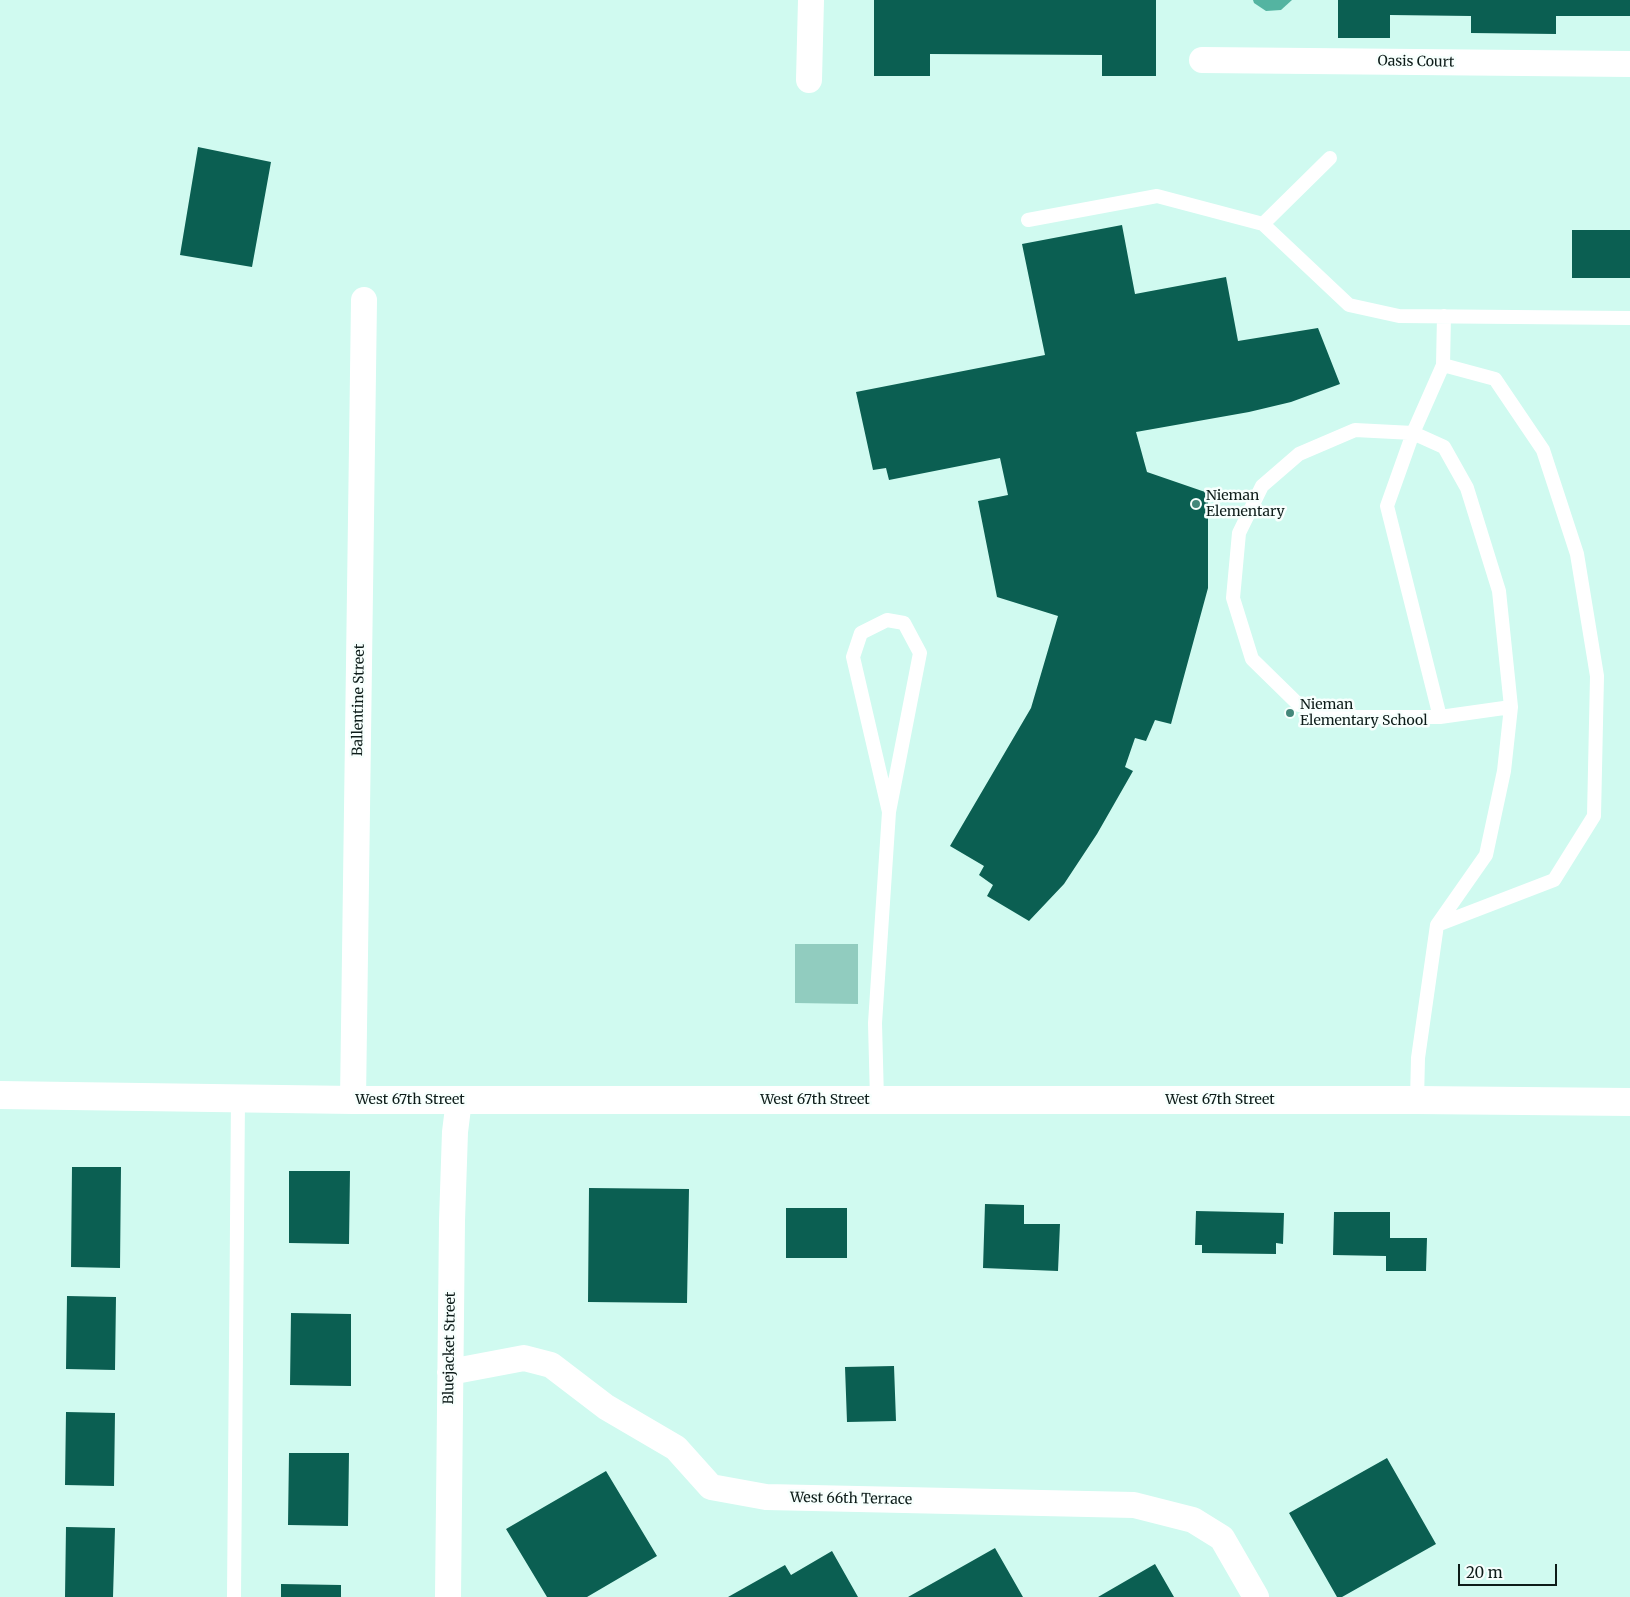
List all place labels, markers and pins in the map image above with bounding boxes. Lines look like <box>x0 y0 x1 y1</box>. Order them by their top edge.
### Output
place label: Nieman Elementary <box>1206 488 1285 520</box>
marker: Nieman Elementary <box>1190 498 1202 510</box>
place label: Nieman Elementary School <box>1300 697 1428 730</box>
marker: Nieman Elementary School <box>1284 707 1296 719</box>

